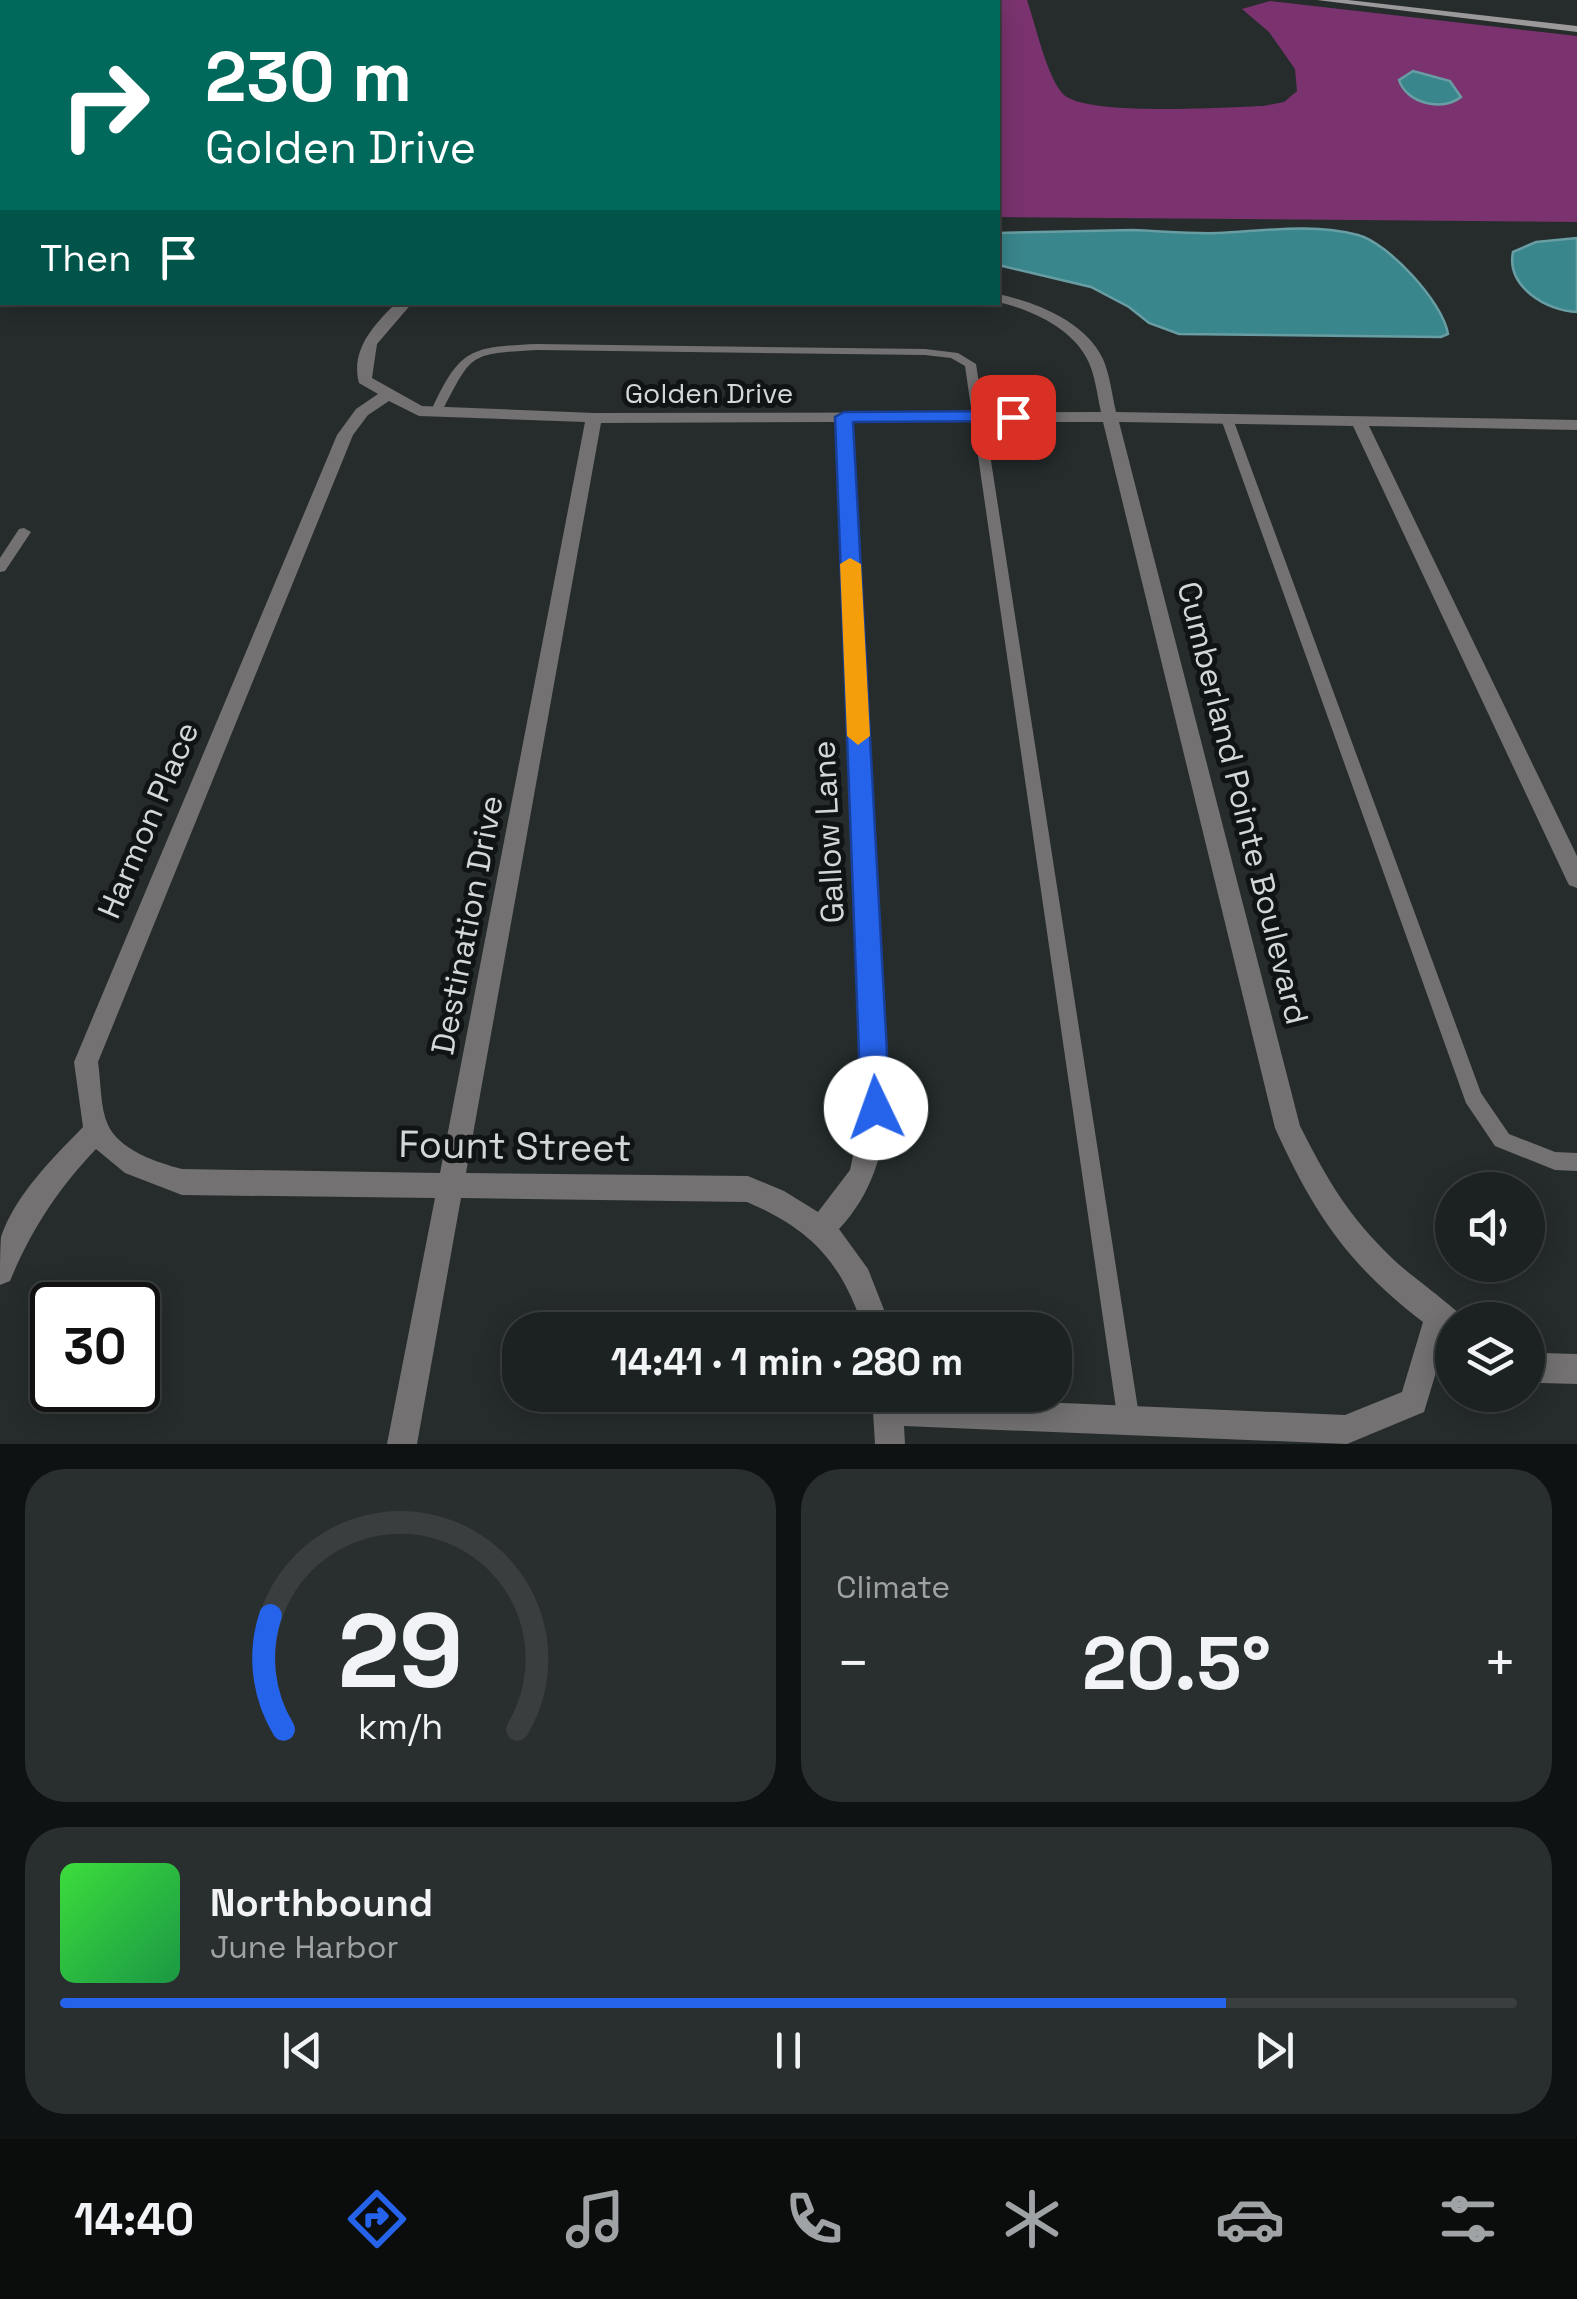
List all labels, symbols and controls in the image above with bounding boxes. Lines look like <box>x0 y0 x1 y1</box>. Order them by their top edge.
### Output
text: 230 m <box>205 32 412 121</box>
icon: right <box>40 40 170 170</box>
text: Golden Drive <box>205 119 476 176</box>
icon: arrive <box>151 230 206 285</box>
text: Then <box>40 234 131 282</box>
street label: Golden Drive <box>625 375 793 411</box>
pin <box>971 375 1056 460</box>
icon: arrive <box>986 390 1041 445</box>
street label: Cumberland Pointe Boulevard <box>1169 578 1317 1028</box>
street label: Harmon Place <box>89 716 207 924</box>
street label: Gallow Lane <box>803 740 853 924</box>
street label: Destination Drive <box>422 792 512 1058</box>
position arrow <box>824 1056 928 1160</box>
street label: Fount Street <box>398 1120 632 1172</box>
map controls <box>1435 1172 1545 1412</box>
button: sound <box>1435 1172 1545 1282</box>
speed limit sign: 30 <box>30 1282 160 1412</box>
button: layers <box>1435 1302 1545 1412</box>
text: 14:41 · 1 min · 280 m <box>611 1338 963 1386</box>
text: Climate <box>836 1567 950 1607</box>
text: 29 <box>338 1585 463 1717</box>
text: 20.5° <box>1082 1615 1271 1711</box>
text: − <box>836 1628 870 1698</box>
text: + <box>1483 1628 1517 1698</box>
text: km/h <box>358 1704 443 1749</box>
text: Northbound <box>210 1879 433 1927</box>
text: June Harbor <box>210 1927 398 1967</box>
icon: previous <box>275 2023 330 2078</box>
icon: pause <box>761 2023 816 2078</box>
icon: next <box>1247 2023 1302 2078</box>
icon: directions <box>342 2184 412 2254</box>
icon: music <box>560 2184 630 2254</box>
icon: phone <box>779 2184 849 2254</box>
icon: climate <box>997 2184 1067 2254</box>
icon: car <box>1215 2184 1285 2254</box>
icon: filters <box>1433 2184 1503 2254</box>
text: 14:40 <box>74 2191 194 2248</box>

